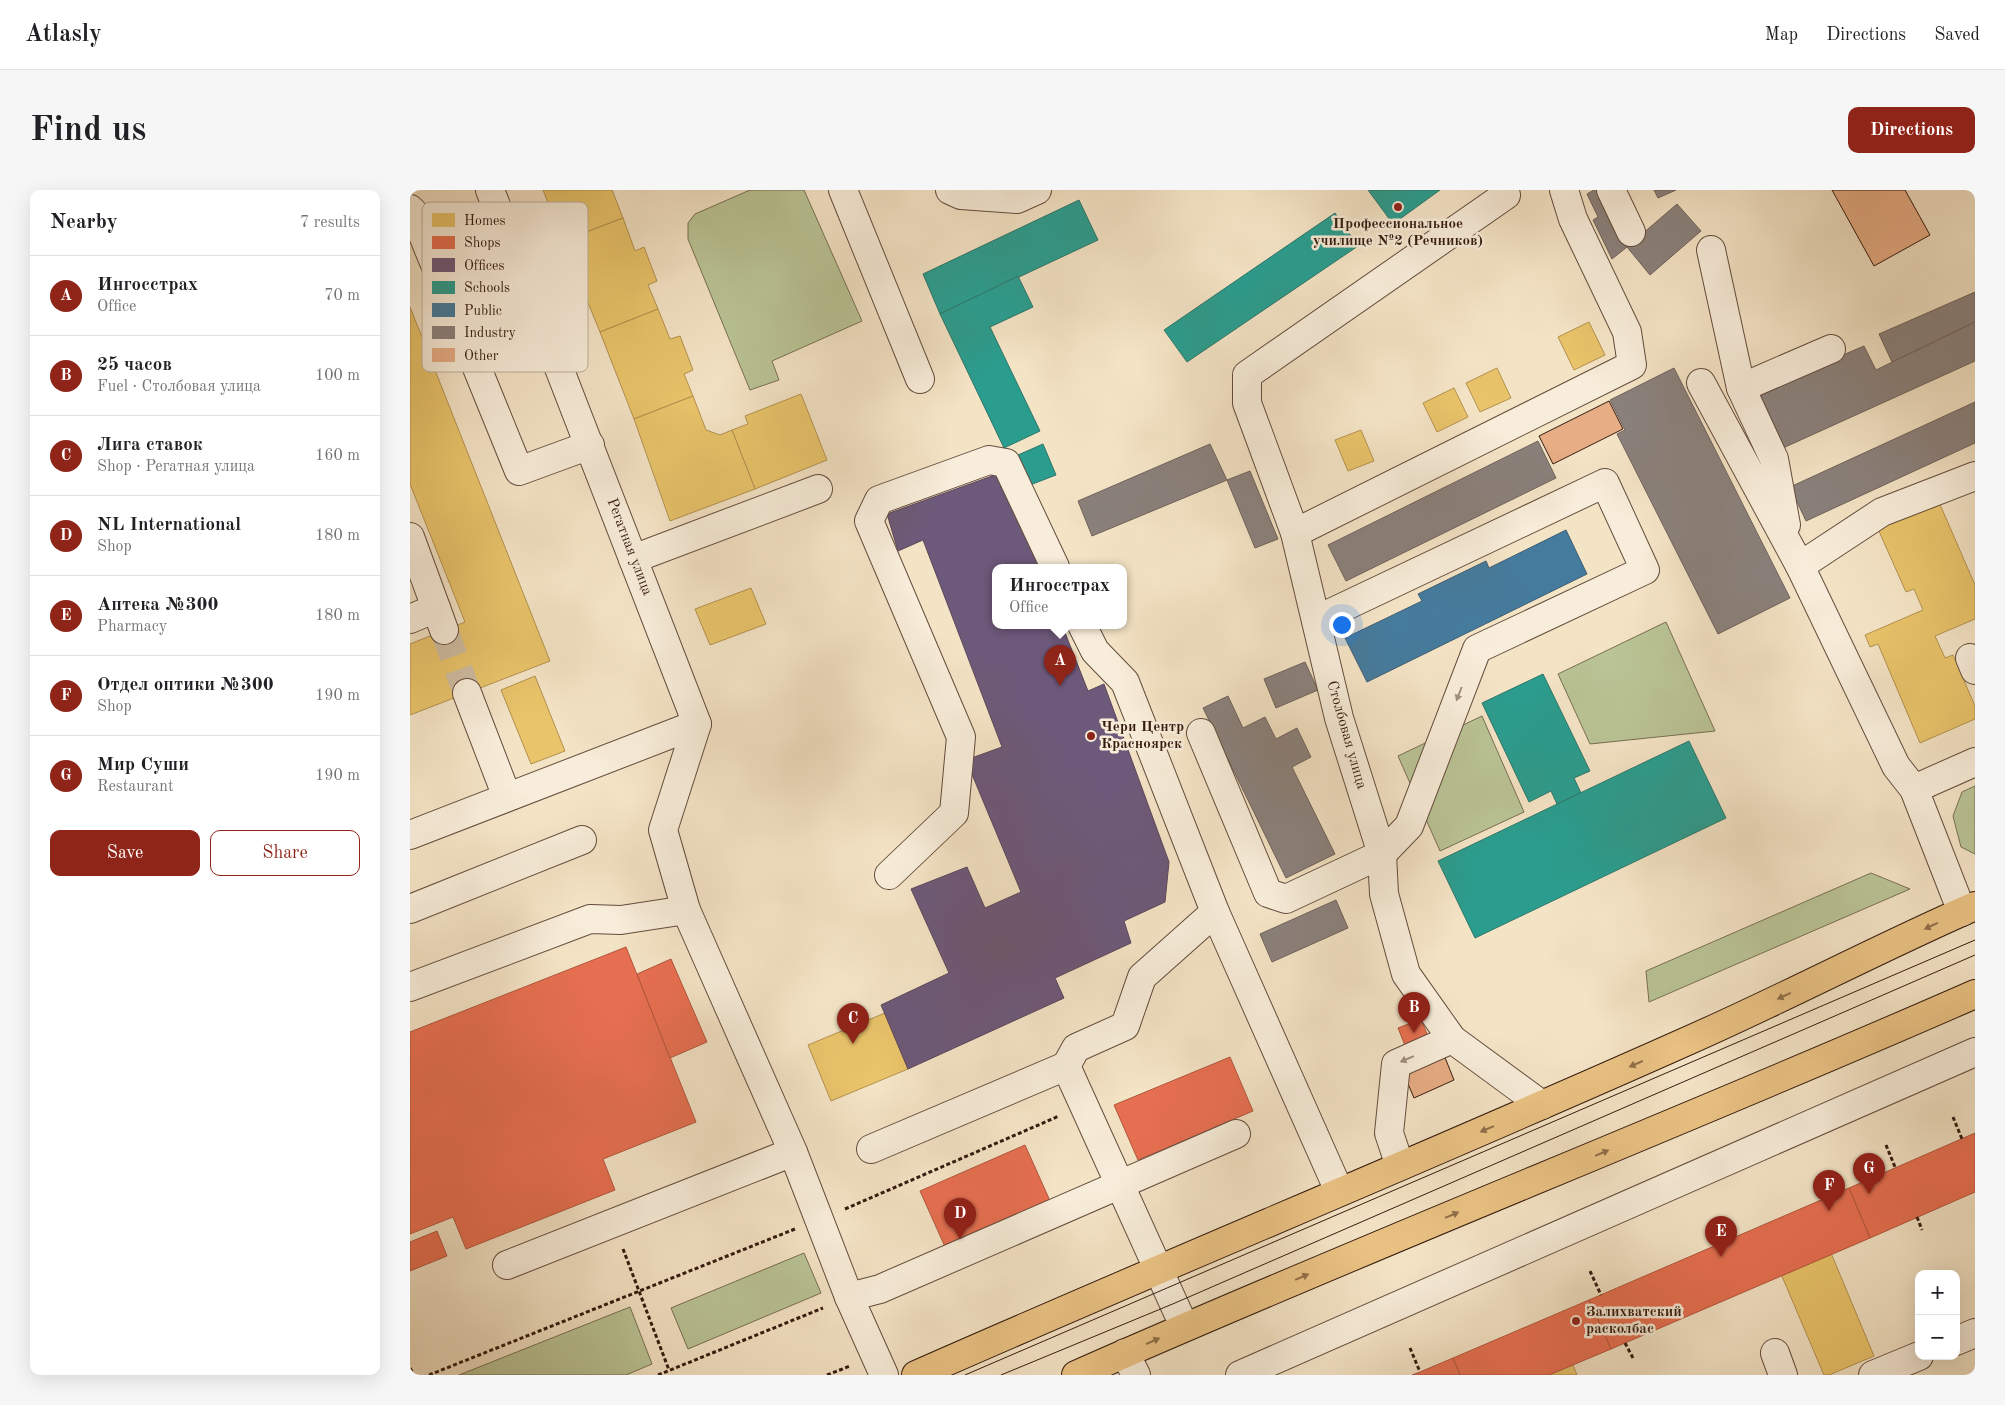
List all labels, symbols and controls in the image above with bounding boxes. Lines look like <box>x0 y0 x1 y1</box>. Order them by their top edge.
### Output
text: Atlasly <box>25 23 102 47</box>
text: Map <box>1765 26 1798 44</box>
text: Directions <box>1826 26 1906 44</box>
text: Saved <box>1934 26 1980 44</box>
button: Directions <box>1848 107 1975 153</box>
text: Find us <box>30 113 146 148</box>
marker: Профессиональное училище Nº2 (Речников) <box>1392 201 1404 213</box>
legend <box>422 202 588 372</box>
text: Nearby <box>50 212 118 233</box>
text: Homes <box>464 214 506 228</box>
text: 7 results <box>300 215 360 231</box>
place label: Профессиональное училище Nº2 (Речников) <box>1313 217 1483 249</box>
text: Shops <box>464 236 501 250</box>
text: Offices <box>464 259 504 273</box>
text: Ингосстрах <box>97 276 198 295</box>
text: Schools <box>464 281 510 295</box>
text: A <box>60 288 72 304</box>
text: 70 m <box>324 288 360 304</box>
text: Office <box>97 299 136 315</box>
text: Public <box>464 304 502 318</box>
text: Industry <box>464 326 517 340</box>
text: Other <box>464 349 499 363</box>
text: 25 часов <box>97 356 172 375</box>
text: B <box>60 368 72 384</box>
text: 100 m <box>315 368 360 384</box>
text: Fuel · Столбовая улица <box>97 379 261 395</box>
text: Лига ставок <box>97 436 203 455</box>
text: C <box>61 448 71 464</box>
text: 160 m <box>315 448 360 464</box>
text: Shop · Регатная улица <box>97 459 255 475</box>
street label: Регатная улица <box>604 496 655 598</box>
text: NL International <box>97 516 241 535</box>
text: D <box>60 528 72 544</box>
text: 180 m <box>315 528 360 544</box>
text: Shop <box>97 539 132 555</box>
popup <box>992 564 1127 629</box>
text: Ингосстрах <box>1009 577 1110 596</box>
text: Аптека №300 <box>97 596 219 615</box>
text: Office <box>1009 600 1048 616</box>
text: E <box>60 608 72 624</box>
text: 180 m <box>315 608 360 624</box>
your location <box>1329 612 1355 638</box>
text: Pharmacy <box>97 619 167 635</box>
pin: A <box>1044 645 1076 686</box>
text: Отдел оптики №300 <box>97 676 274 695</box>
street label: Столбовая улица <box>1323 679 1369 791</box>
one-way arrow <box>1455 687 1462 702</box>
text: F <box>61 688 71 704</box>
text: 190 m <box>315 688 360 704</box>
text: Shop <box>97 699 132 715</box>
place label: Чери Центр Красноярск <box>1101 720 1184 752</box>
marker: Чери Центр Красноярск <box>1085 730 1097 742</box>
text: Мир Суши <box>97 756 189 775</box>
text: G <box>60 768 72 784</box>
text: 190 m <box>315 768 360 784</box>
text: Restaurant <box>97 779 174 795</box>
button: Save <box>50 830 200 876</box>
button: Share <box>210 830 360 876</box>
one-way arrow <box>1924 923 1938 931</box>
pin: B <box>1398 992 1430 1033</box>
one-way arrow <box>1777 992 1791 1000</box>
pin: C <box>837 1003 869 1044</box>
one-way arrow <box>1400 1055 1414 1063</box>
one-way arrow <box>1629 1060 1643 1068</box>
one-way arrow <box>1480 1125 1494 1133</box>
one-way arrow <box>1595 1148 1609 1156</box>
pin: G <box>1853 1153 1885 1194</box>
pin: F <box>1813 1170 1845 1211</box>
pin: D <box>944 1198 976 1239</box>
one-way arrow <box>1445 1211 1460 1219</box>
pin: E <box>1705 1216 1737 1257</box>
map controls <box>1915 1270 1960 1360</box>
button: + <box>1915 1270 1960 1315</box>
one-way arrow <box>1295 1273 1309 1281</box>
place label: Залихватский расколбас <box>1586 1305 1682 1337</box>
marker: Залихватский расколбас <box>1570 1315 1582 1327</box>
button: − <box>1915 1315 1960 1360</box>
one-way arrow <box>1146 1336 1160 1344</box>

